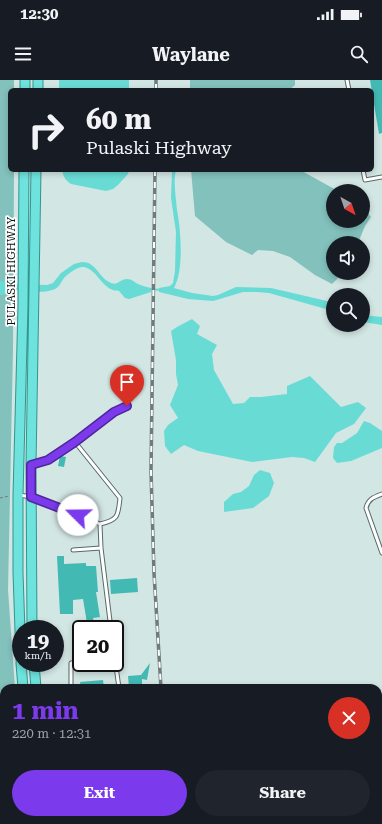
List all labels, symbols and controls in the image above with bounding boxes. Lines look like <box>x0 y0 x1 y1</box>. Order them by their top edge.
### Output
text: 12:30 <box>20 5 58 23</box>
icon: menu <box>12 43 34 65</box>
icon: search <box>348 43 370 65</box>
text: Waylane <box>152 44 230 65</box>
text: 60 m <box>86 103 151 136</box>
icon: right <box>20 104 72 156</box>
text: Pulaski Highway <box>86 137 232 158</box>
north arrow <box>326 184 370 228</box>
map controls <box>326 184 370 332</box>
street label: PULASKI HIGHWAY <box>5 216 18 325</box>
button: sound <box>326 236 370 280</box>
button: search <box>326 288 370 332</box>
pin <box>110 365 144 406</box>
icon: arrive <box>116 371 138 393</box>
position arrow <box>57 494 99 536</box>
speed limit sign: 20 <box>72 620 124 672</box>
text: 19 <box>27 629 49 653</box>
text: km/h <box>25 650 51 661</box>
text: 1 min <box>12 697 79 725</box>
button: close <box>328 697 370 739</box>
text: 220 m · 12:31 <box>12 726 91 741</box>
button: Exit <box>12 770 187 816</box>
button: Share <box>195 770 370 816</box>

